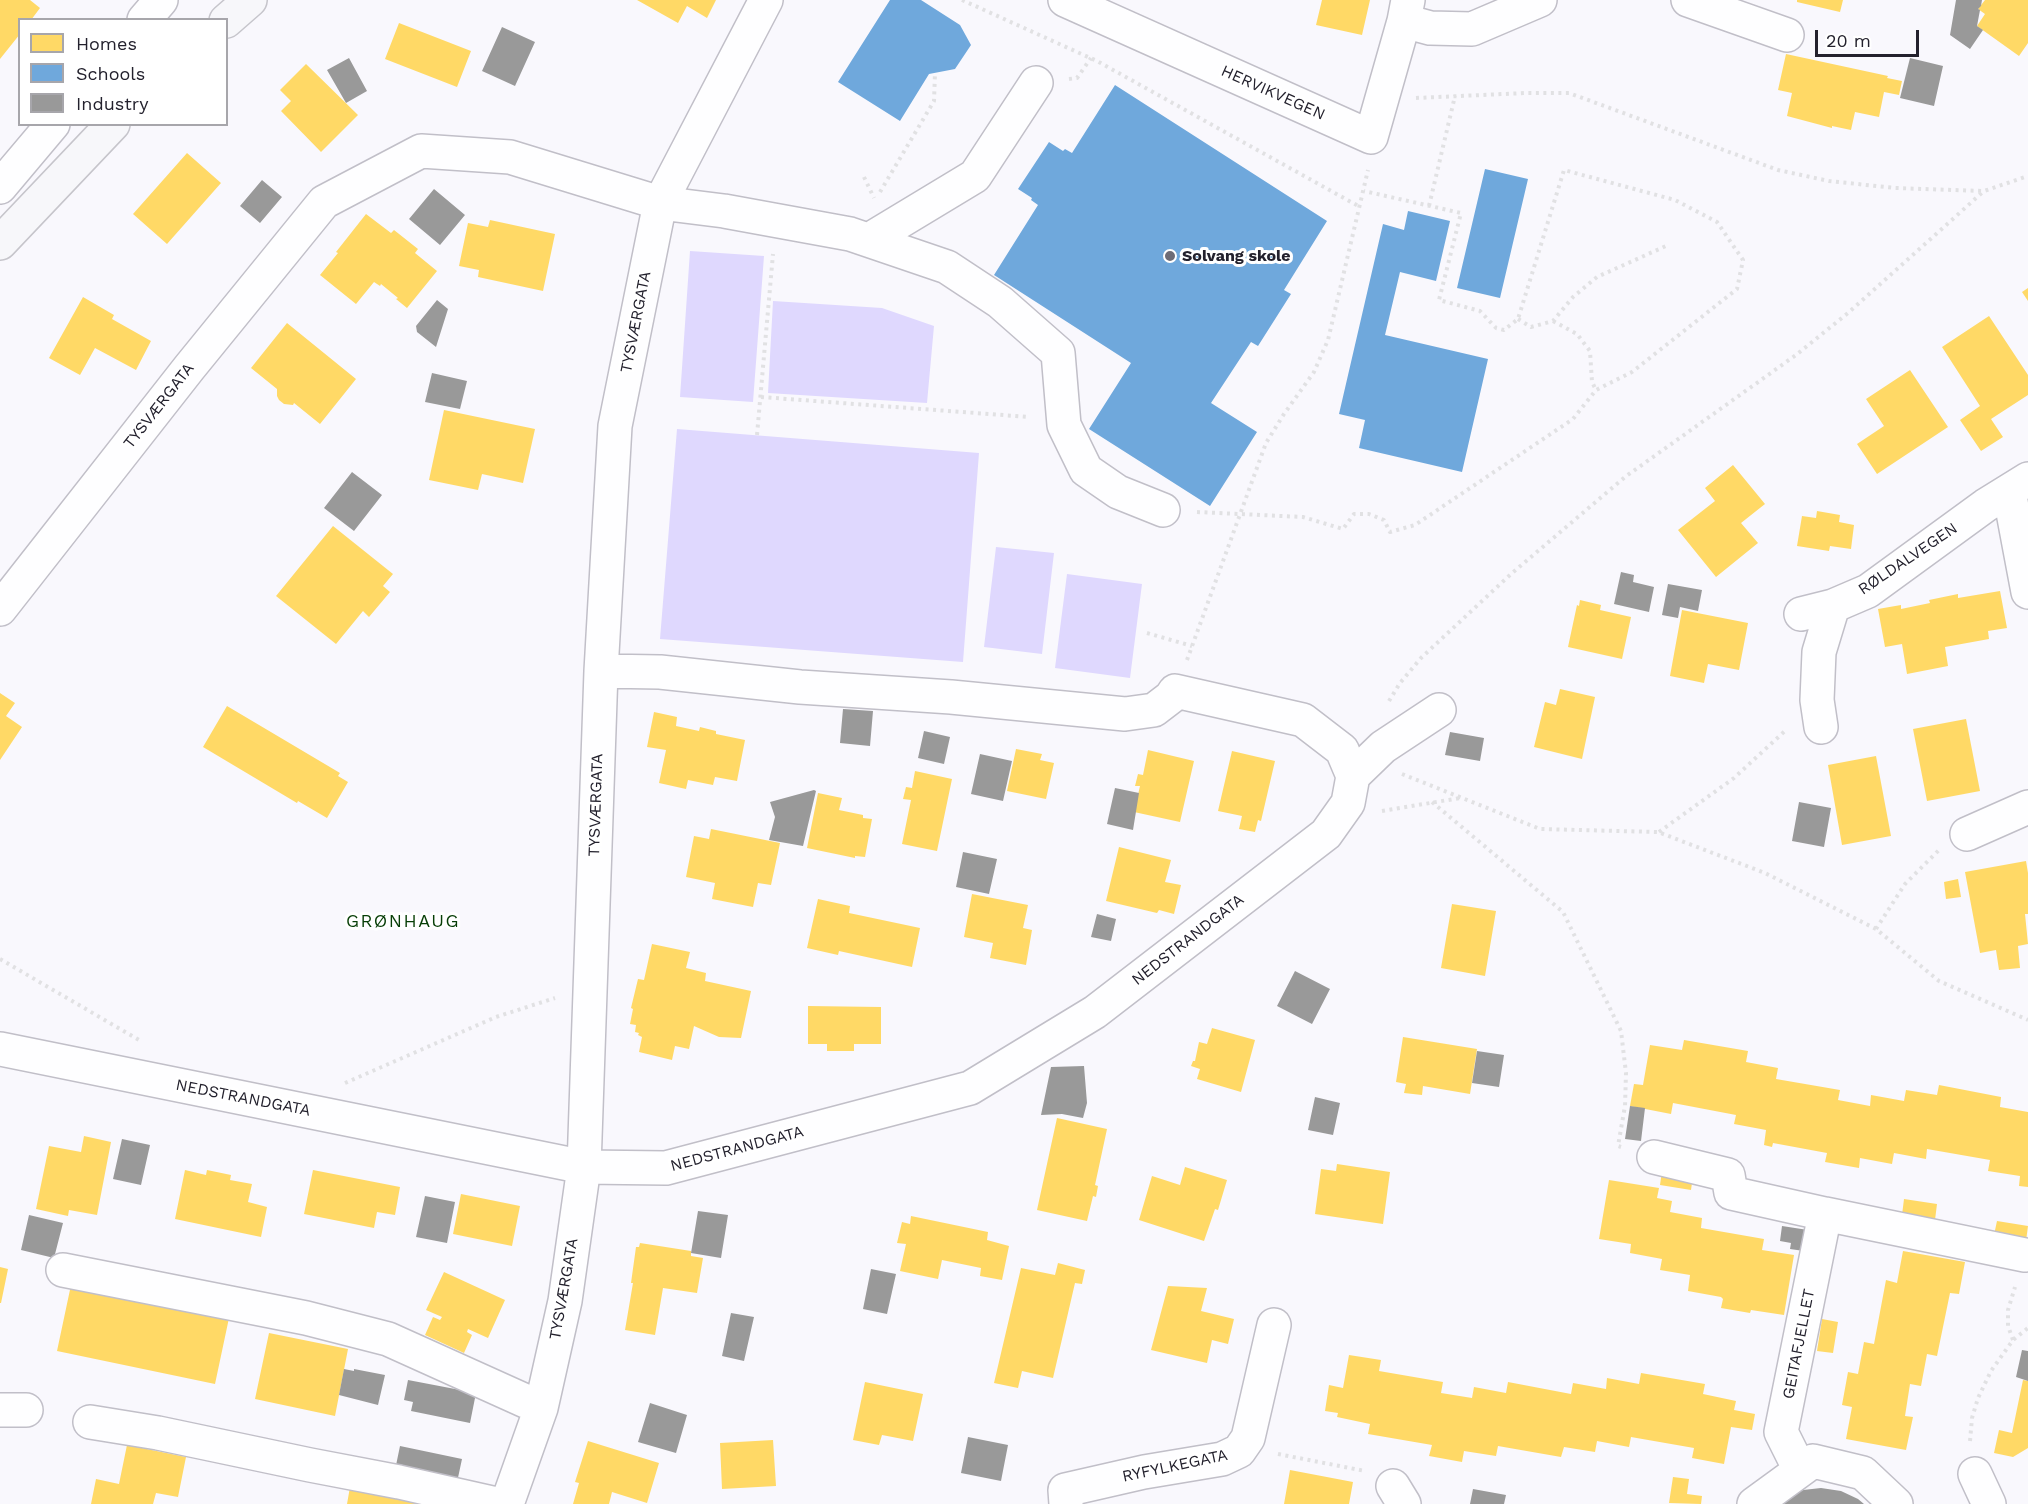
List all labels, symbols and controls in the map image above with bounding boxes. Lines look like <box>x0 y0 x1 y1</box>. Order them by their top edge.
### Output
legend <box>18 18 228 126</box>
scale bar <box>1818 18 1922 56</box>
text: 20 m <box>1826 30 1871 51</box>
text: Homes <box>76 33 137 54</box>
street label: HERVIKVEGEN <box>1218 61 1328 125</box>
text: Schools <box>76 63 145 84</box>
text: Industry <box>76 93 148 114</box>
place label: Solvang skole <box>1182 246 1291 266</box>
marker: Solvang skole <box>1163 249 1177 263</box>
street label: TYSVÆRGATA <box>617 270 655 374</box>
street label: TYSVÆRGATA <box>120 359 198 453</box>
street label: RØLDALVEGEN <box>1855 519 1961 599</box>
street label: TYSVÆRGATA <box>585 753 607 857</box>
street label: NEDSTRANDGATA <box>1128 890 1248 990</box>
district label: GRØNHAUG <box>346 911 460 933</box>
street label: NEDSTRANDGATA <box>174 1076 312 1120</box>
street label: NEDSTRANDGATA <box>668 1122 806 1176</box>
street label: TYSVÆRGATA <box>546 1237 582 1341</box>
street label: GEITAFJELLET <box>1779 1287 1819 1401</box>
street label: RYFYLKEGATA <box>1121 1445 1229 1487</box>

